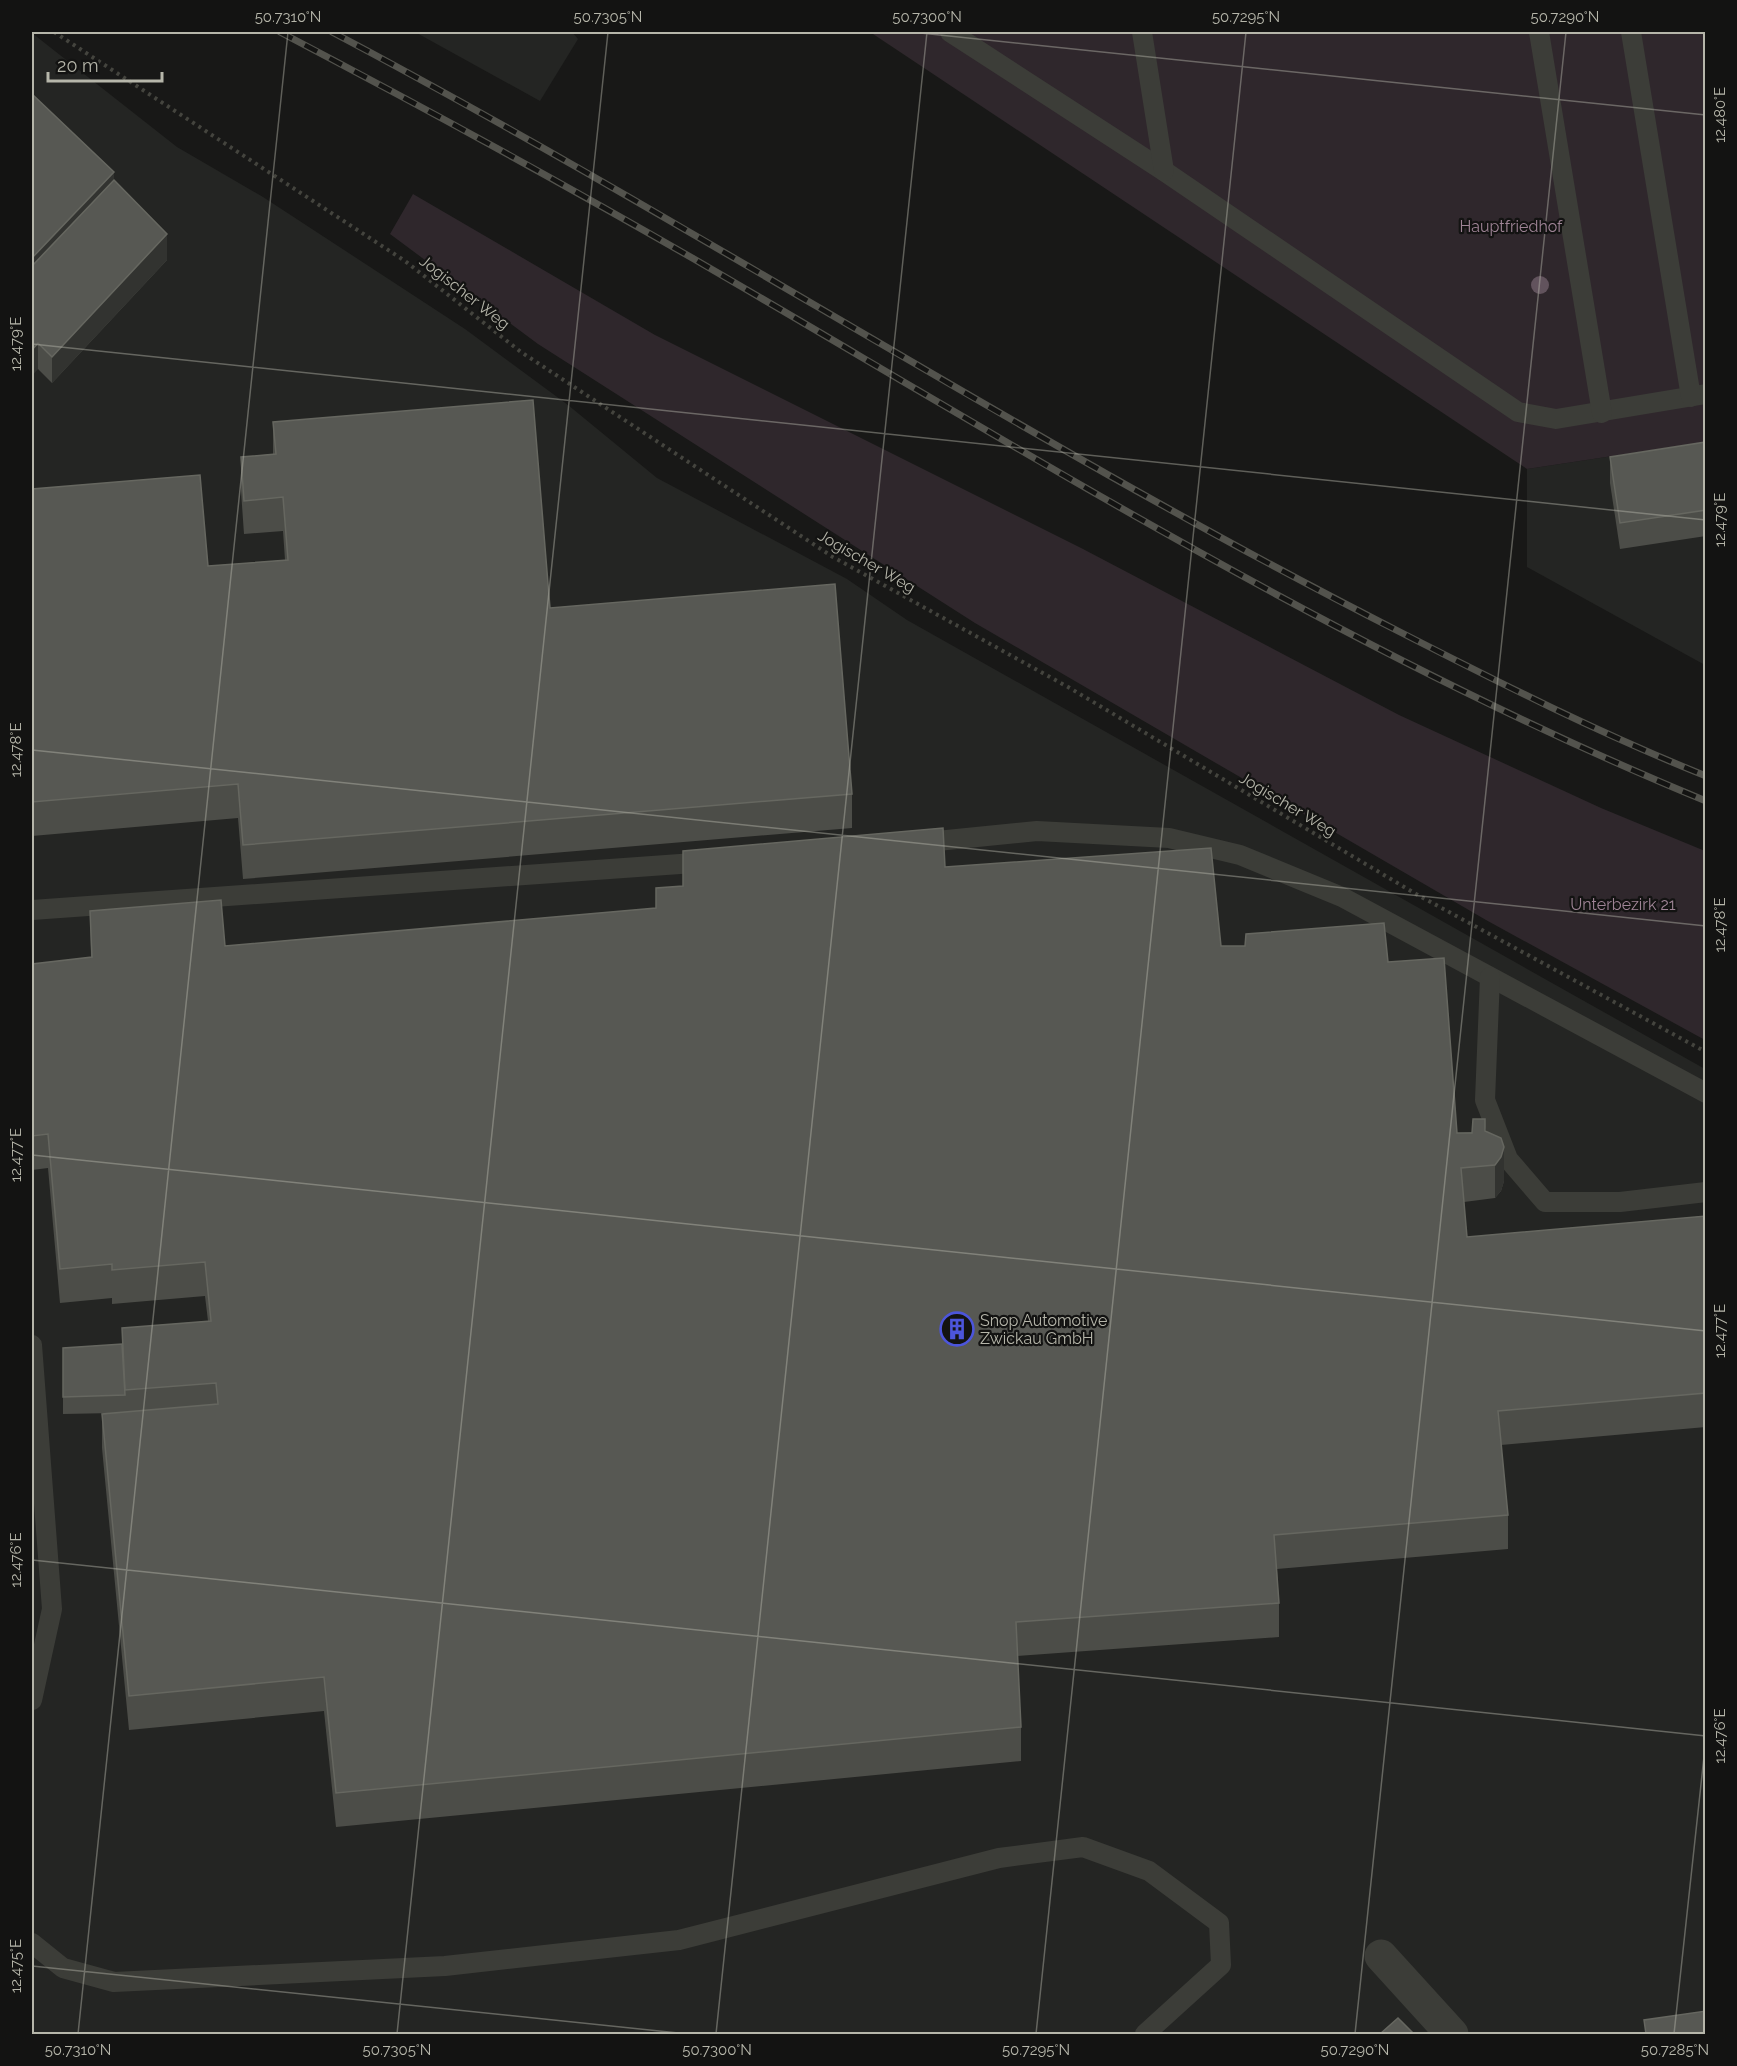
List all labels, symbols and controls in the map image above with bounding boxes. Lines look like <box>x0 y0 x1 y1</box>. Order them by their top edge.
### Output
text: 50.7310°N <box>255 8 321 26</box>
text: 50.7305°N <box>574 8 642 26</box>
text: 50.7300°N <box>892 8 962 26</box>
text: 50.7295°N <box>1212 8 1280 26</box>
text: 50.7290°N <box>1531 8 1599 26</box>
scale bar <box>48 45 162 83</box>
text: 20 m <box>57 55 99 76</box>
text: 12.480°E <box>1711 87 1729 143</box>
park label: Hauptfriedhof <box>1460 217 1563 236</box>
street label: Jogischer Weg <box>416 251 514 334</box>
text: 12.479°E <box>7 317 25 371</box>
text: 12.479°E <box>1711 493 1729 547</box>
street label: Jogischer Weg <box>815 526 919 597</box>
text: 12.478°E <box>7 722 25 778</box>
street label: Jogischer Weg <box>1236 768 1340 841</box>
park label: Unterbezirk 21 <box>1570 895 1676 914</box>
text: 12.478°E <box>1711 897 1729 953</box>
text: 12.477°E <box>7 1128 25 1182</box>
text: 12.477°E <box>1711 1304 1729 1358</box>
building icon: Snop Automotive Zwickau GmbH <box>939 1311 975 1347</box>
place label: Snop Automotive Zwickau GmbH <box>980 1311 1107 1348</box>
text: 12.476°E <box>7 1532 25 1588</box>
text: 12.476°E <box>1711 1708 1729 1764</box>
text: 12.475°E <box>7 1939 25 1993</box>
text: 50.7310°N <box>45 2041 111 2059</box>
text: 50.7305°N <box>363 2041 431 2059</box>
text: 50.7300°N <box>682 2041 752 2059</box>
text: 50.7295°N <box>1002 2041 1070 2059</box>
text: 50.7290°N <box>1321 2041 1389 2059</box>
text: 50.7285°N <box>1641 2041 1709 2059</box>

